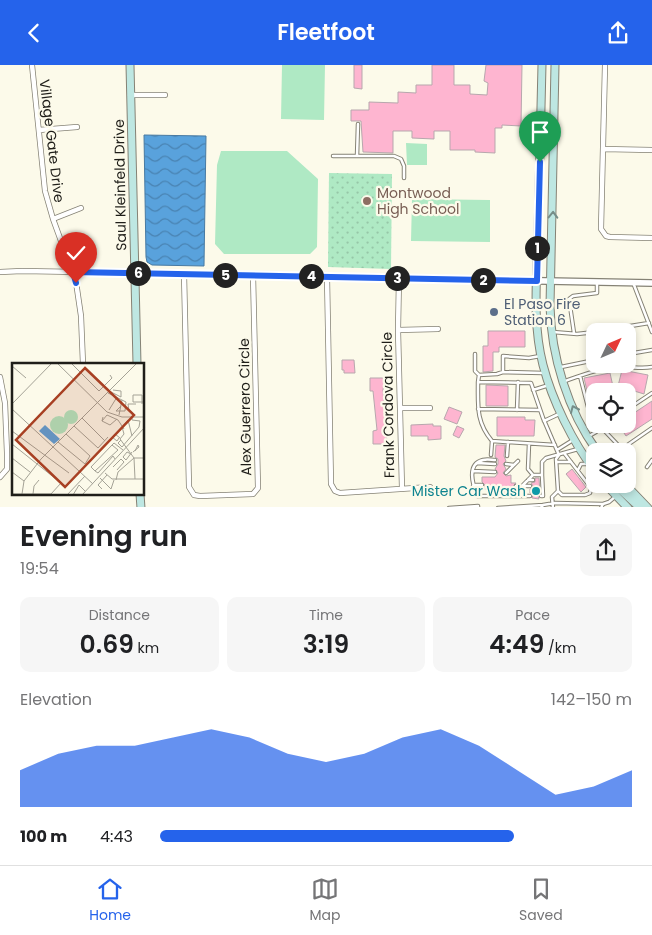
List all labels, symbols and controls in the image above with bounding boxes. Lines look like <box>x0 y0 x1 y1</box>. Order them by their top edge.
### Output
text: Fleetfoot <box>277 17 375 48</box>
icon: back <box>20 19 48 47</box>
icon: share <box>604 19 632 47</box>
street label: Village Gate Drive <box>35 78 70 204</box>
pin <box>519 111 561 162</box>
icon: arrive <box>526 118 554 146</box>
street label: Saul Kleinfeld Drive <box>109 119 131 251</box>
place label: Montwood High School <box>377 183 459 219</box>
marker: Montwood High School <box>361 195 373 207</box>
one-way arrow <box>548 211 558 218</box>
pin <box>55 232 97 283</box>
pin: 1 <box>524 235 550 261</box>
text: 1 <box>535 238 540 258</box>
icon: check <box>62 239 90 267</box>
pin: 6 <box>126 261 150 285</box>
text: 6 <box>134 263 143 283</box>
pin: 5 <box>212 263 238 287</box>
pin: 4 <box>298 263 324 289</box>
text: 5 <box>221 265 230 285</box>
pin: 3 <box>384 265 410 291</box>
text: 4 <box>307 266 316 286</box>
pin: 2 <box>470 267 496 293</box>
text: 3 <box>393 268 402 288</box>
text: 2 <box>480 270 488 290</box>
place label: El Paso Fire Station 6 <box>504 294 581 330</box>
marker: El Paso Fire Station 6 <box>488 306 500 318</box>
north arrow <box>586 323 636 373</box>
map controls <box>586 323 636 493</box>
street label: Frank Cordova Circle <box>377 331 399 478</box>
street label: Alex Guerrero Circle <box>234 338 256 476</box>
inset map <box>12 363 145 495</box>
button: locate <box>586 383 636 433</box>
one-way arrow <box>570 405 581 414</box>
button: layers <box>586 443 636 493</box>
place label: Mister Car Wash <box>412 481 526 501</box>
marker: Mister Car Wash <box>530 485 542 497</box>
text: Evening run <box>20 517 188 556</box>
button: share <box>580 524 632 576</box>
text: 19:54 <box>20 557 59 580</box>
text: Distance <box>89 605 150 625</box>
text: Time <box>309 605 343 625</box>
text: Pace <box>515 605 550 625</box>
text: 0.69 <box>79 627 134 662</box>
text: 3:19 <box>303 627 349 662</box>
text: 4:49 <box>489 627 544 662</box>
text: km <box>134 638 159 658</box>
text: /km <box>544 638 576 658</box>
text: Elevation <box>20 688 92 711</box>
text: 142–150 m <box>551 688 632 711</box>
text: 100 m <box>20 825 67 848</box>
text: 4:43 <box>100 825 133 848</box>
tab: Home <box>89 875 131 926</box>
tab: Map <box>310 875 341 926</box>
tab: Saved <box>519 875 563 926</box>

